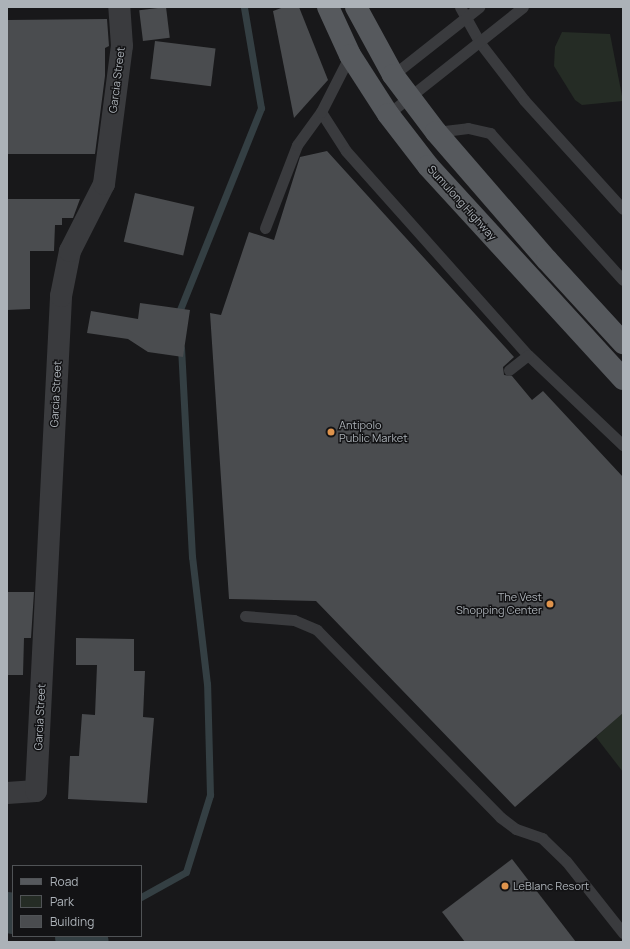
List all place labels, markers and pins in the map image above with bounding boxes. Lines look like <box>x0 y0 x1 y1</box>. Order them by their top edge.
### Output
place label: Antipolo Public Market <box>339 419 408 445</box>
marker: Antipolo Public Market <box>326 427 336 437</box>
place label: The Vest Shopping Center <box>456 591 542 617</box>
marker: The Vest Shopping Center <box>545 599 555 609</box>
place label: LeBlanc Resort <box>513 879 589 893</box>
marker: LeBlanc Resort <box>500 881 510 891</box>

